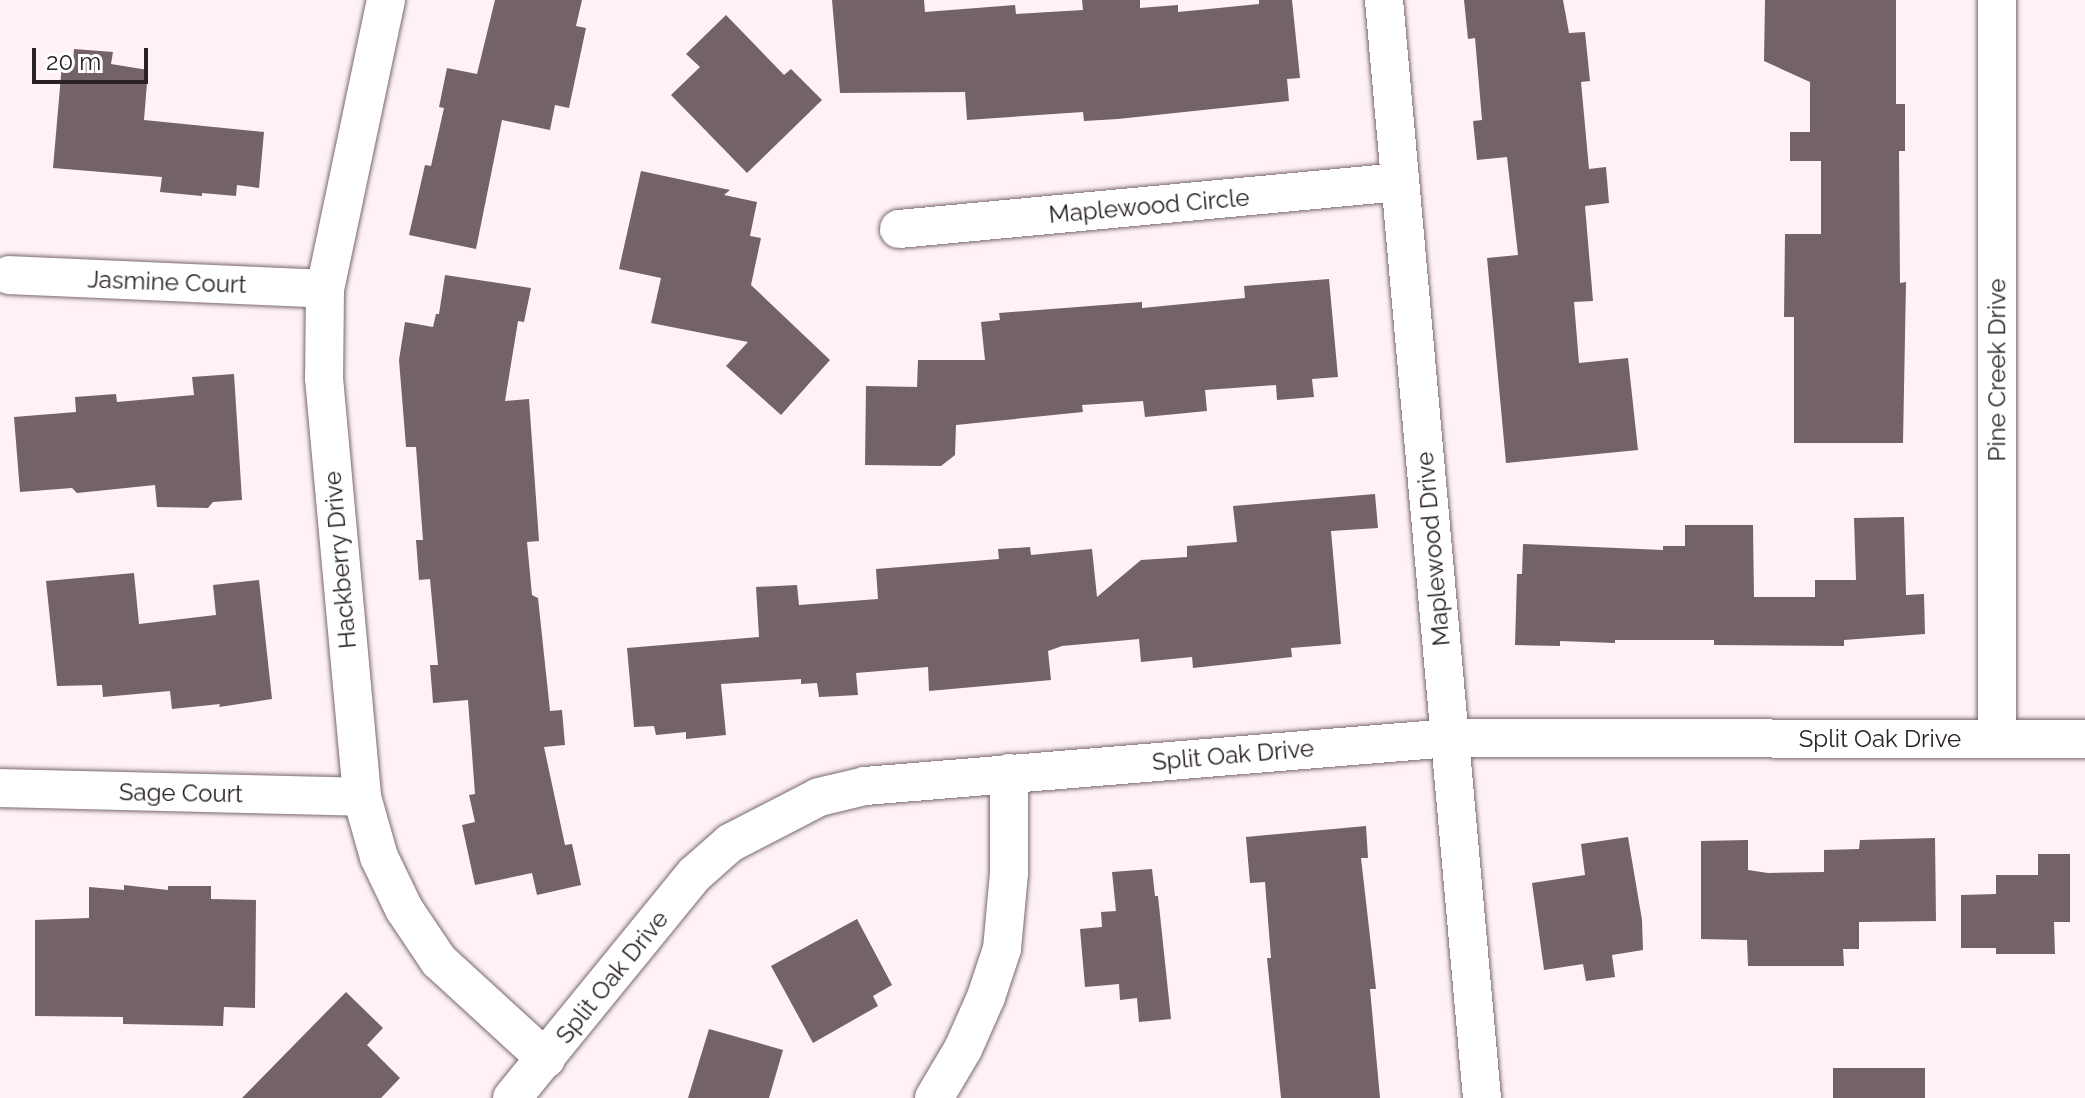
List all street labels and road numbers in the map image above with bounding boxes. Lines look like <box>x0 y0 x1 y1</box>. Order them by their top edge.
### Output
street label: Maplewood Circle <box>1047 183 1251 229</box>
street label: Jasmine Court <box>87 265 247 299</box>
street label: Pine Creek Drive <box>1983 278 2011 462</box>
street label: Maplewood Drive <box>1410 451 1456 647</box>
street label: Hackberry Drive <box>318 470 362 650</box>
street label: Split Oak Drive <box>1799 725 1961 753</box>
street label: Split Oak Drive <box>1151 734 1315 776</box>
street label: Sage Court <box>119 778 243 808</box>
street label: Split Oak Drive <box>550 905 674 1049</box>

